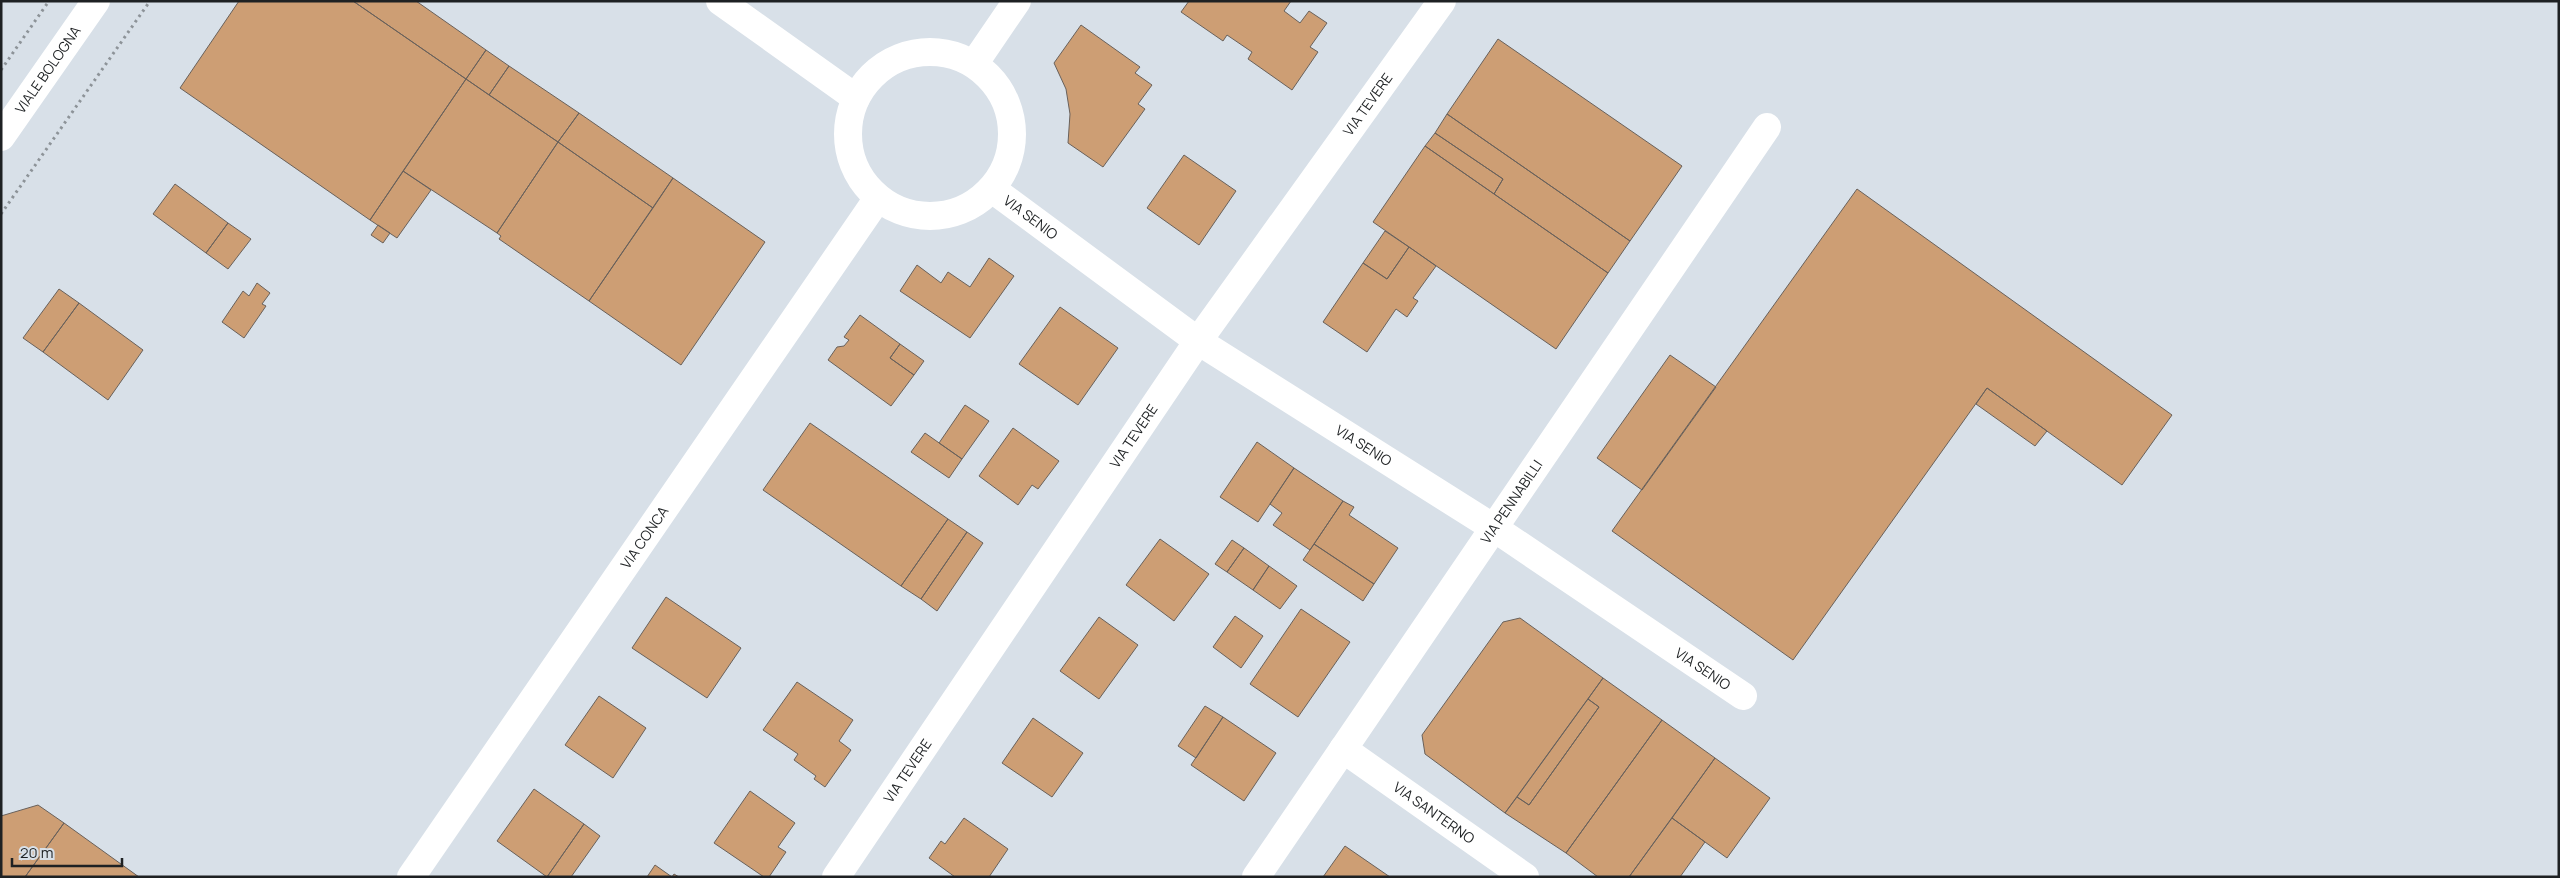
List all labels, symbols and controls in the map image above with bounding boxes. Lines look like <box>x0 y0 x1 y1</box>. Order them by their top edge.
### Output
street label: VIALE BOLOGNA <box>10 22 85 117</box>
street label: VIA TEVERE <box>1338 69 1396 139</box>
street label: VIA SENIO <box>1000 191 1062 243</box>
street label: VIA TEVERE <box>1105 400 1162 471</box>
street label: VIA SENIO <box>1332 420 1396 470</box>
street label: VIA PENNABILLI <box>1476 456 1546 547</box>
street label: VIA CONCA <box>616 502 672 572</box>
street label: VIA SENIO <box>1672 643 1735 694</box>
street label: VIA TEVERE <box>879 735 936 806</box>
street label: VIA SANTERNO <box>1390 777 1479 848</box>
scale bar <box>12 836 122 868</box>
text: 20 m <box>20 842 53 863</box>

